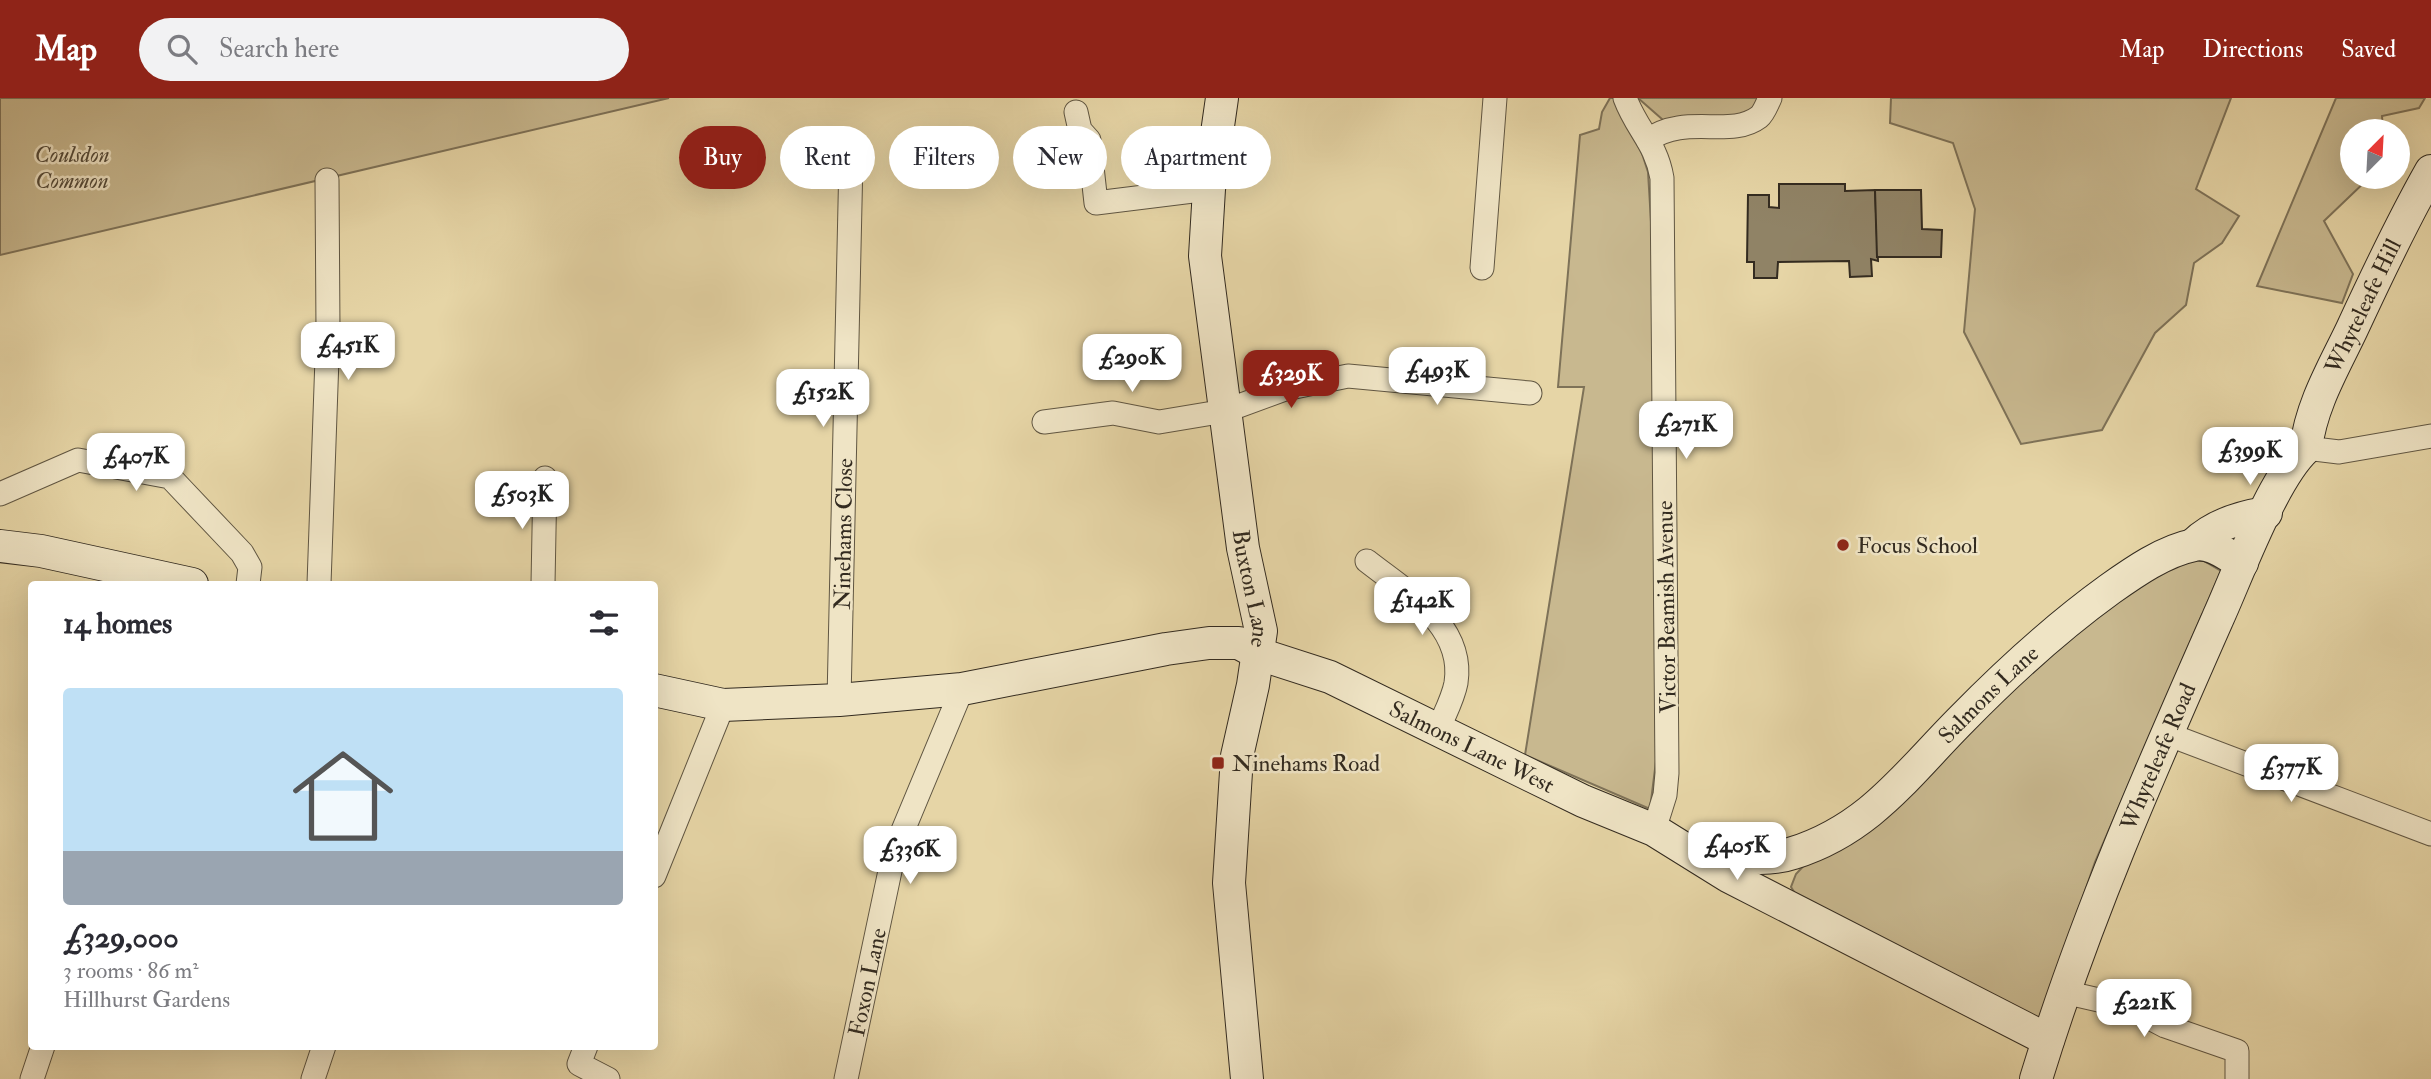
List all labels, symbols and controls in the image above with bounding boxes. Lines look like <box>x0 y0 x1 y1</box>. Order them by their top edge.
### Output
search box <box>139 18 629 81</box>
text: Map <box>35 29 97 70</box>
icon: search <box>163 30 201 68</box>
text: Search here <box>219 33 339 65</box>
text: Map <box>2119 34 2164 65</box>
text: Directions <box>2202 34 2303 65</box>
text: Saved <box>2341 34 2396 65</box>
north arrow <box>2340 119 2410 189</box>
map controls <box>2340 119 2410 189</box>
chip: Buy <box>679 126 766 189</box>
chip: Rent <box>780 126 875 189</box>
chip: Filters <box>889 126 999 189</box>
chip: New <box>1013 126 1107 189</box>
chip: Apartment <box>1121 126 1271 189</box>
park label: Coulsdon Common <box>34 140 110 195</box>
street label: Whyteleafe Hill <box>2318 234 2408 379</box>
pin: £451K <box>299 322 397 382</box>
text: £451K <box>317 330 379 359</box>
pin: £290K <box>1083 334 1181 394</box>
text: £290K <box>1099 342 1165 371</box>
pin: £493K <box>1388 348 1486 407</box>
pin: £329K <box>1242 350 1340 410</box>
text: £493K <box>1405 355 1469 384</box>
text: £329K <box>1259 358 1323 387</box>
pin: £152K <box>774 370 872 429</box>
text: £152K <box>792 377 854 406</box>
pin: £271K <box>1637 402 1735 461</box>
text: £271K <box>1655 409 1717 438</box>
pin: £399K <box>2201 428 2299 487</box>
pin: £407K <box>87 434 185 493</box>
text: £399K <box>2218 435 2282 464</box>
text: £407K <box>103 441 169 470</box>
street label: Ninehams Close <box>828 458 859 610</box>
pin: £503K <box>473 472 571 531</box>
text: £503K <box>491 479 553 508</box>
street label: Victor Beamish Avenue <box>1650 500 1683 714</box>
street label: Buxton Lane <box>1226 528 1276 650</box>
place label: Focus School <box>1857 531 1978 560</box>
marker: Focus School <box>1835 537 1851 553</box>
pin: £142K <box>1373 578 1471 637</box>
text: £142K <box>1390 585 1454 614</box>
icon: filters <box>585 604 623 642</box>
text: 14 homes <box>63 605 172 642</box>
street label: Salmons Lane <box>1932 639 2045 750</box>
street label: Whyteleafe Road <box>2114 678 2203 836</box>
street label: Salmons Lane West <box>1384 694 1559 800</box>
icon: home <box>280 733 406 859</box>
pin: £377K <box>2242 744 2340 804</box>
place label: Ninehams Road <box>1232 749 1380 778</box>
text: £377K <box>2260 752 2322 781</box>
marker: Ninehams Road <box>1210 755 1226 771</box>
pin: £405K <box>1688 822 1786 882</box>
pin: £336K <box>861 826 959 886</box>
text: £405K <box>1704 830 1770 859</box>
text: £336K <box>880 834 940 863</box>
text: £329,000 <box>63 919 179 956</box>
street label: Foxon Lane <box>842 925 893 1039</box>
text: 3 rooms · 86 m² <box>63 956 199 985</box>
pin: £221K <box>2095 979 2193 1039</box>
text: Hillhurst Gardens <box>63 985 230 1014</box>
text: £221K <box>2112 987 2176 1016</box>

